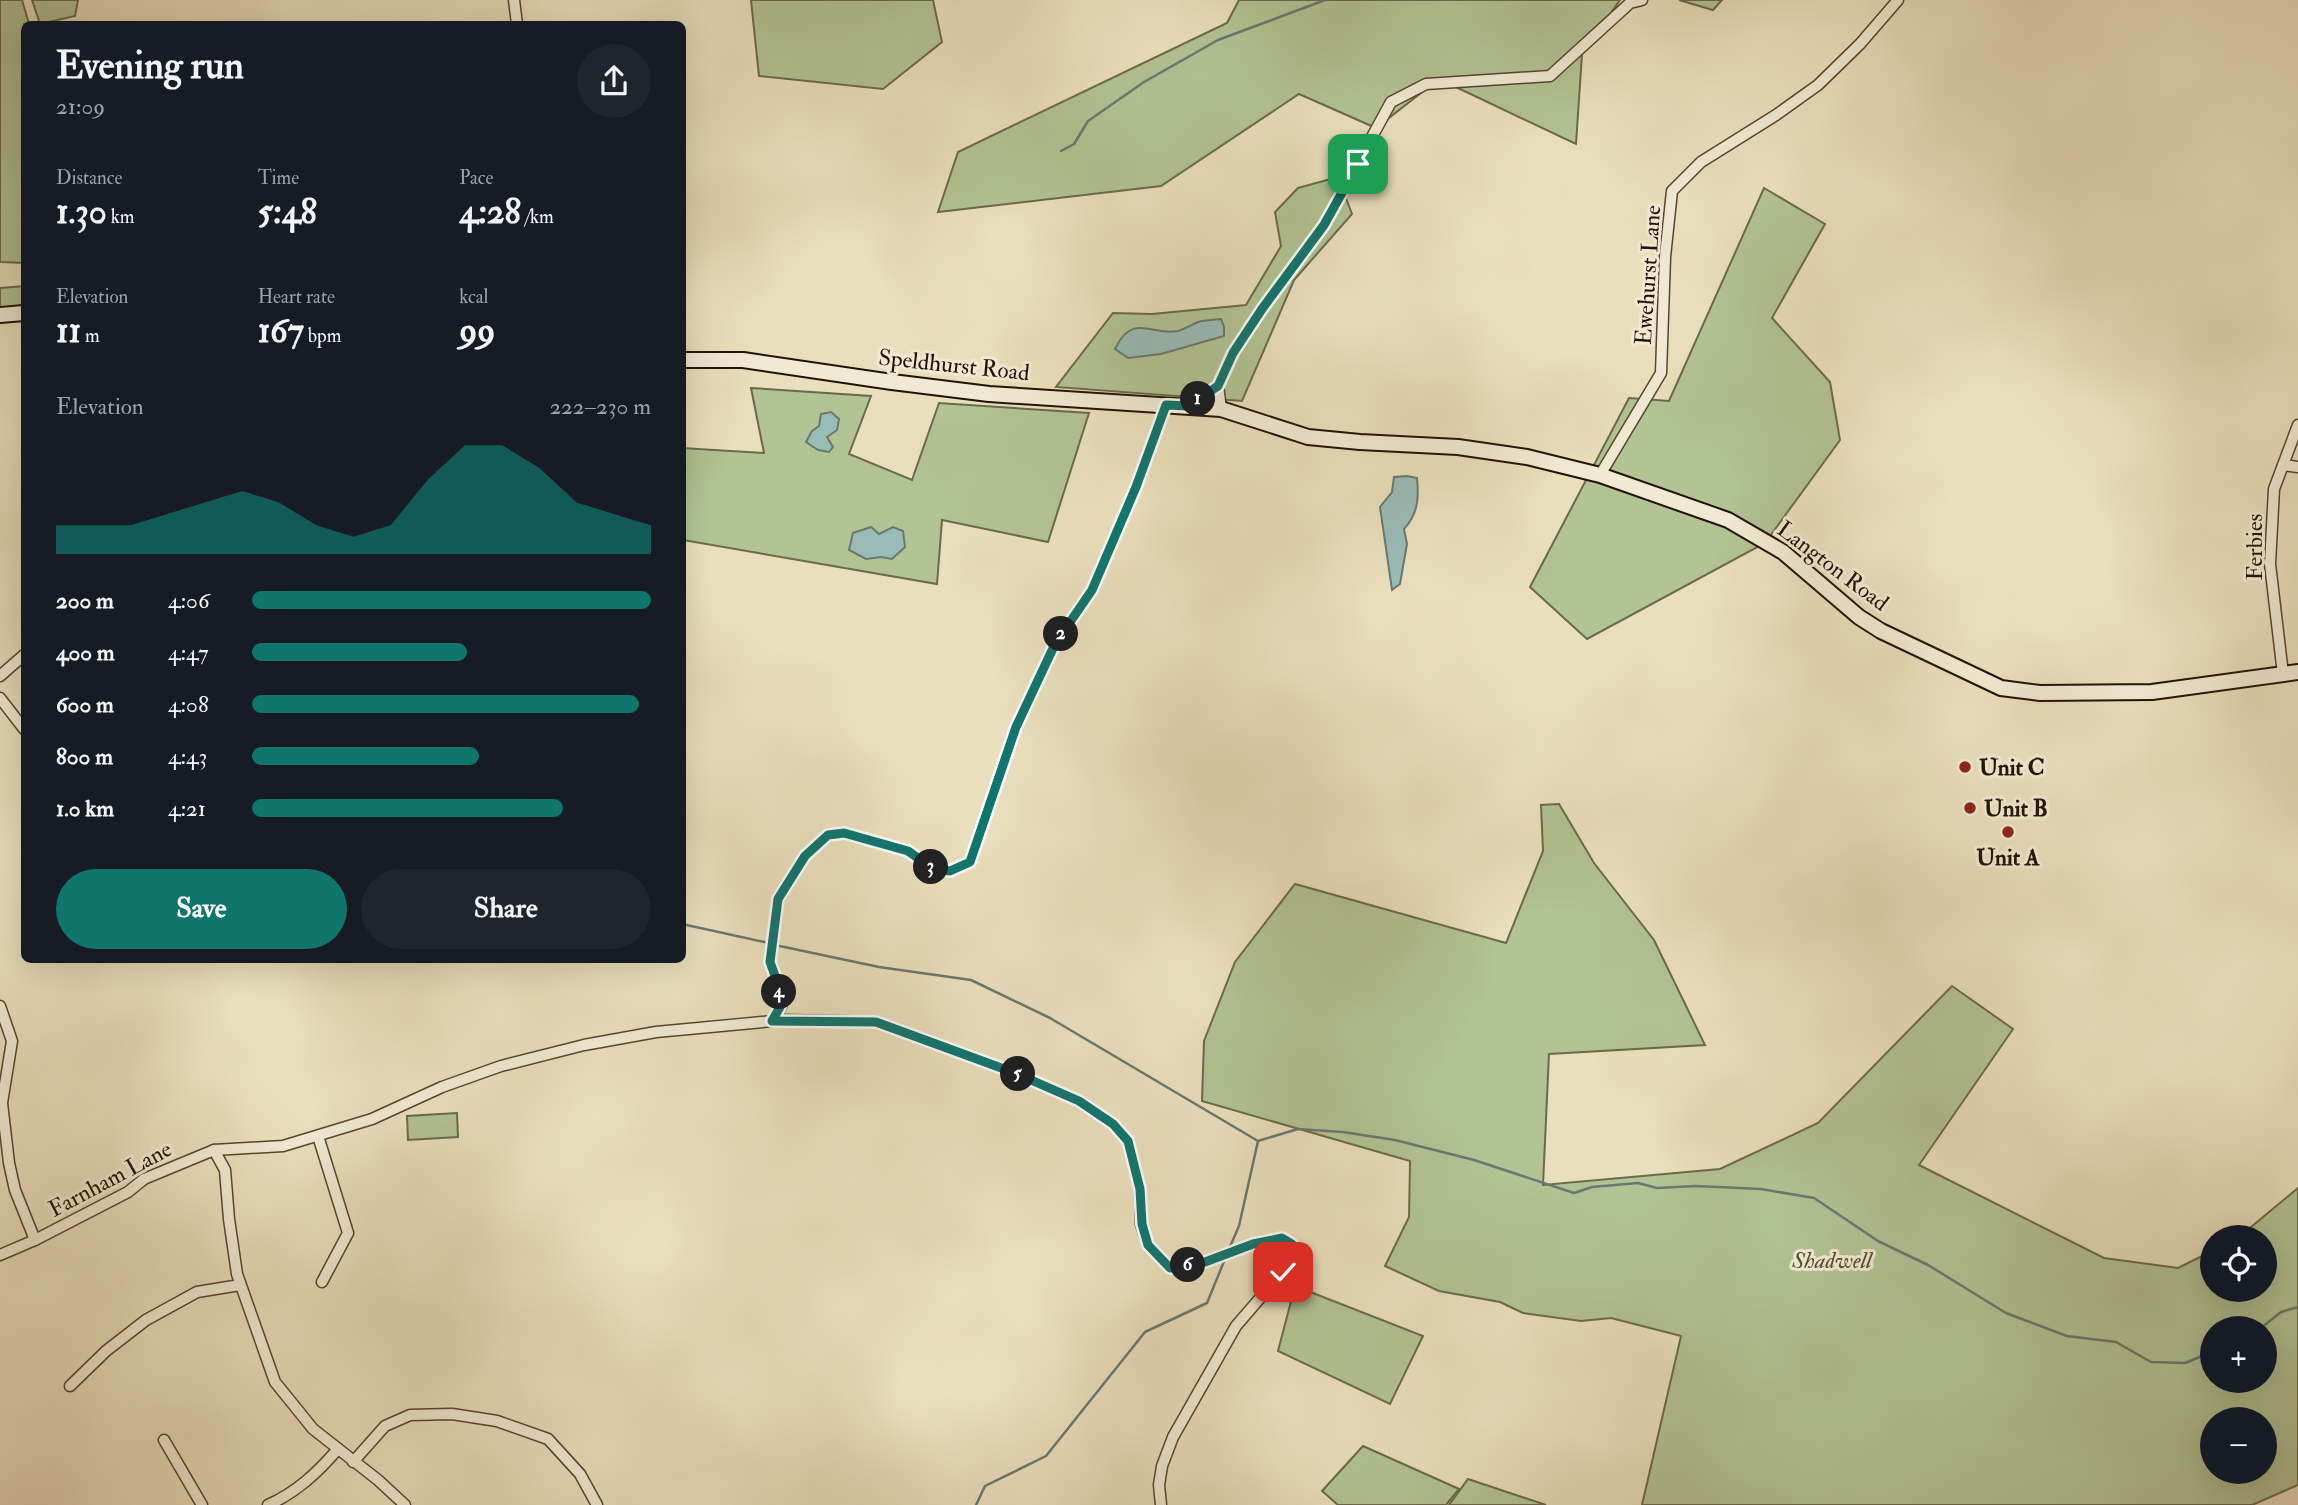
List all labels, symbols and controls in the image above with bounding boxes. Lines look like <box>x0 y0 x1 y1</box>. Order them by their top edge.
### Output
text: Evening run <box>56 42 244 90</box>
button: share <box>577 44 651 118</box>
text: 21:09 <box>56 92 105 121</box>
pin <box>1328 134 1388 194</box>
icon: arrive <box>1339 145 1377 183</box>
text: Distance <box>56 166 122 190</box>
text: Time <box>258 166 299 190</box>
text: Pace <box>459 166 493 190</box>
text: 1.30 <box>56 190 107 234</box>
text: 5:48 <box>258 190 317 234</box>
text: 4:28 <box>459 190 521 234</box>
street label: Ewehurst Lane <box>1629 204 1667 346</box>
text: km <box>107 205 134 229</box>
text: /km <box>521 205 554 229</box>
text: Elevation <box>56 285 128 309</box>
text: Heart rate <box>258 285 335 309</box>
text: kcal <box>459 285 488 309</box>
text: 11 <box>56 309 81 353</box>
text: 167 <box>258 309 304 353</box>
text: 99 <box>459 309 495 353</box>
text: m <box>81 324 100 348</box>
text: bpm <box>304 324 341 348</box>
street label: Speldhurst Road <box>877 343 1031 388</box>
pin: 1 <box>1180 382 1216 416</box>
text: 1 <box>1194 386 1201 410</box>
text: Elevation <box>56 392 144 421</box>
text: 222–230 m <box>549 392 651 421</box>
street label: Ferbies <box>2240 513 2269 580</box>
street label: Langton Road <box>1771 515 1895 617</box>
text: 200 m <box>56 586 114 615</box>
text: 4:06 <box>168 586 209 615</box>
pin: 2 <box>1044 616 1078 652</box>
text: 2 <box>1056 621 1065 645</box>
text: 400 m <box>56 638 115 667</box>
text: 4:47 <box>168 638 209 667</box>
text: 600 m <box>56 690 114 719</box>
text: 4:08 <box>168 690 209 719</box>
text: 800 m <box>56 742 113 771</box>
text: 4:43 <box>168 742 207 771</box>
place label: Unit C <box>1979 753 2045 782</box>
marker: Unit C <box>1957 759 1973 775</box>
text: 1.0 km <box>56 794 114 823</box>
text: 4:21 <box>168 794 206 823</box>
place label: Unit B <box>1984 794 2048 823</box>
marker: Unit B <box>1962 800 1978 816</box>
marker: Unit A <box>2000 824 2016 840</box>
place label: Unit A <box>1976 843 2040 872</box>
pin: 3 <box>914 850 948 884</box>
text: 3 <box>927 854 934 878</box>
button: Save <box>56 869 347 949</box>
button: Share <box>361 869 651 949</box>
pin: 4 <box>762 974 796 1010</box>
text: 4 <box>773 979 784 1003</box>
pin: 5 <box>1000 1056 1036 1092</box>
text: 5 <box>1013 1061 1022 1085</box>
street label: Farnham Lane <box>43 1134 177 1224</box>
map controls <box>2200 1225 2277 1484</box>
button: locate <box>2200 1225 2277 1302</box>
pin <box>1253 1242 1313 1302</box>
park label: Shadwell <box>1791 1246 1873 1275</box>
pin: 6 <box>1170 1248 1206 1282</box>
text: 6 <box>1183 1252 1192 1276</box>
icon: check <box>1264 1253 1302 1291</box>
button: + <box>2200 1316 2277 1393</box>
button: − <box>2200 1407 2277 1484</box>

